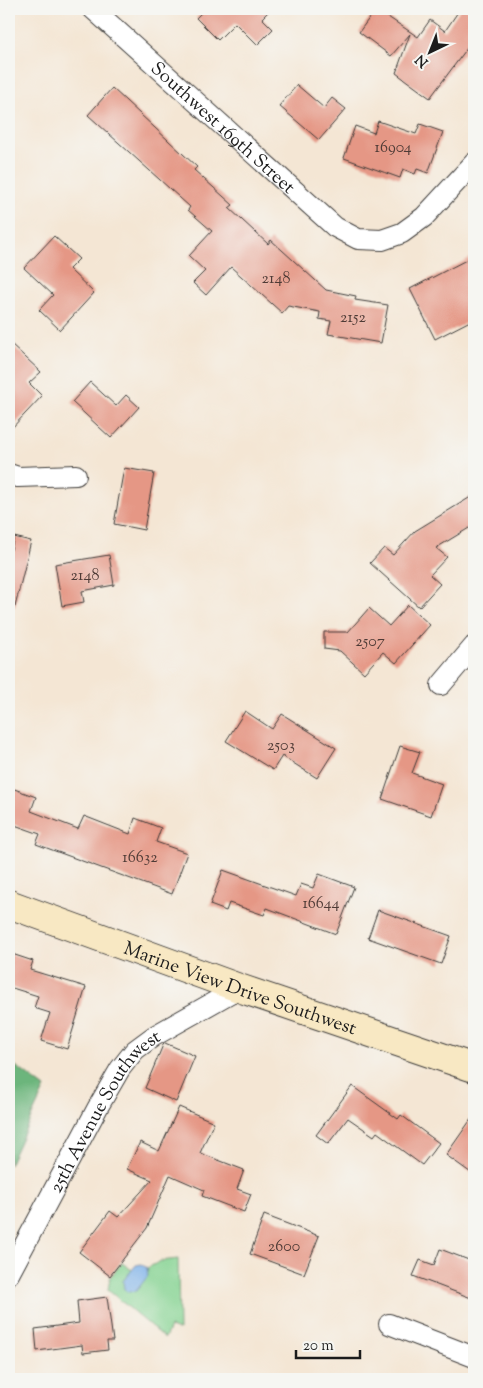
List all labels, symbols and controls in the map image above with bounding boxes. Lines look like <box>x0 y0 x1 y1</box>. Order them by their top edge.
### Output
north arrow <box>406 28 456 78</box>
text: N <box>412 49 433 71</box>
street label: Southwest 169th Street <box>144 56 301 201</box>
house number: 16904 <box>375 137 411 160</box>
house number: 2148 <box>262 268 291 291</box>
house number: 2152 <box>340 307 366 330</box>
house number: 2148 <box>71 565 100 588</box>
house number: 2507 <box>355 631 385 654</box>
house number: 2503 <box>267 735 295 758</box>
house number: 16632 <box>122 847 158 870</box>
house number: 16644 <box>302 893 340 916</box>
street label: Marine View Drive Southwest <box>119 936 360 1043</box>
street label: 25th Avenue Southwest <box>44 1024 166 1198</box>
house number: 2600 <box>268 1236 300 1259</box>
scale bar <box>296 1328 359 1360</box>
text: 20 m <box>303 1336 334 1357</box>

